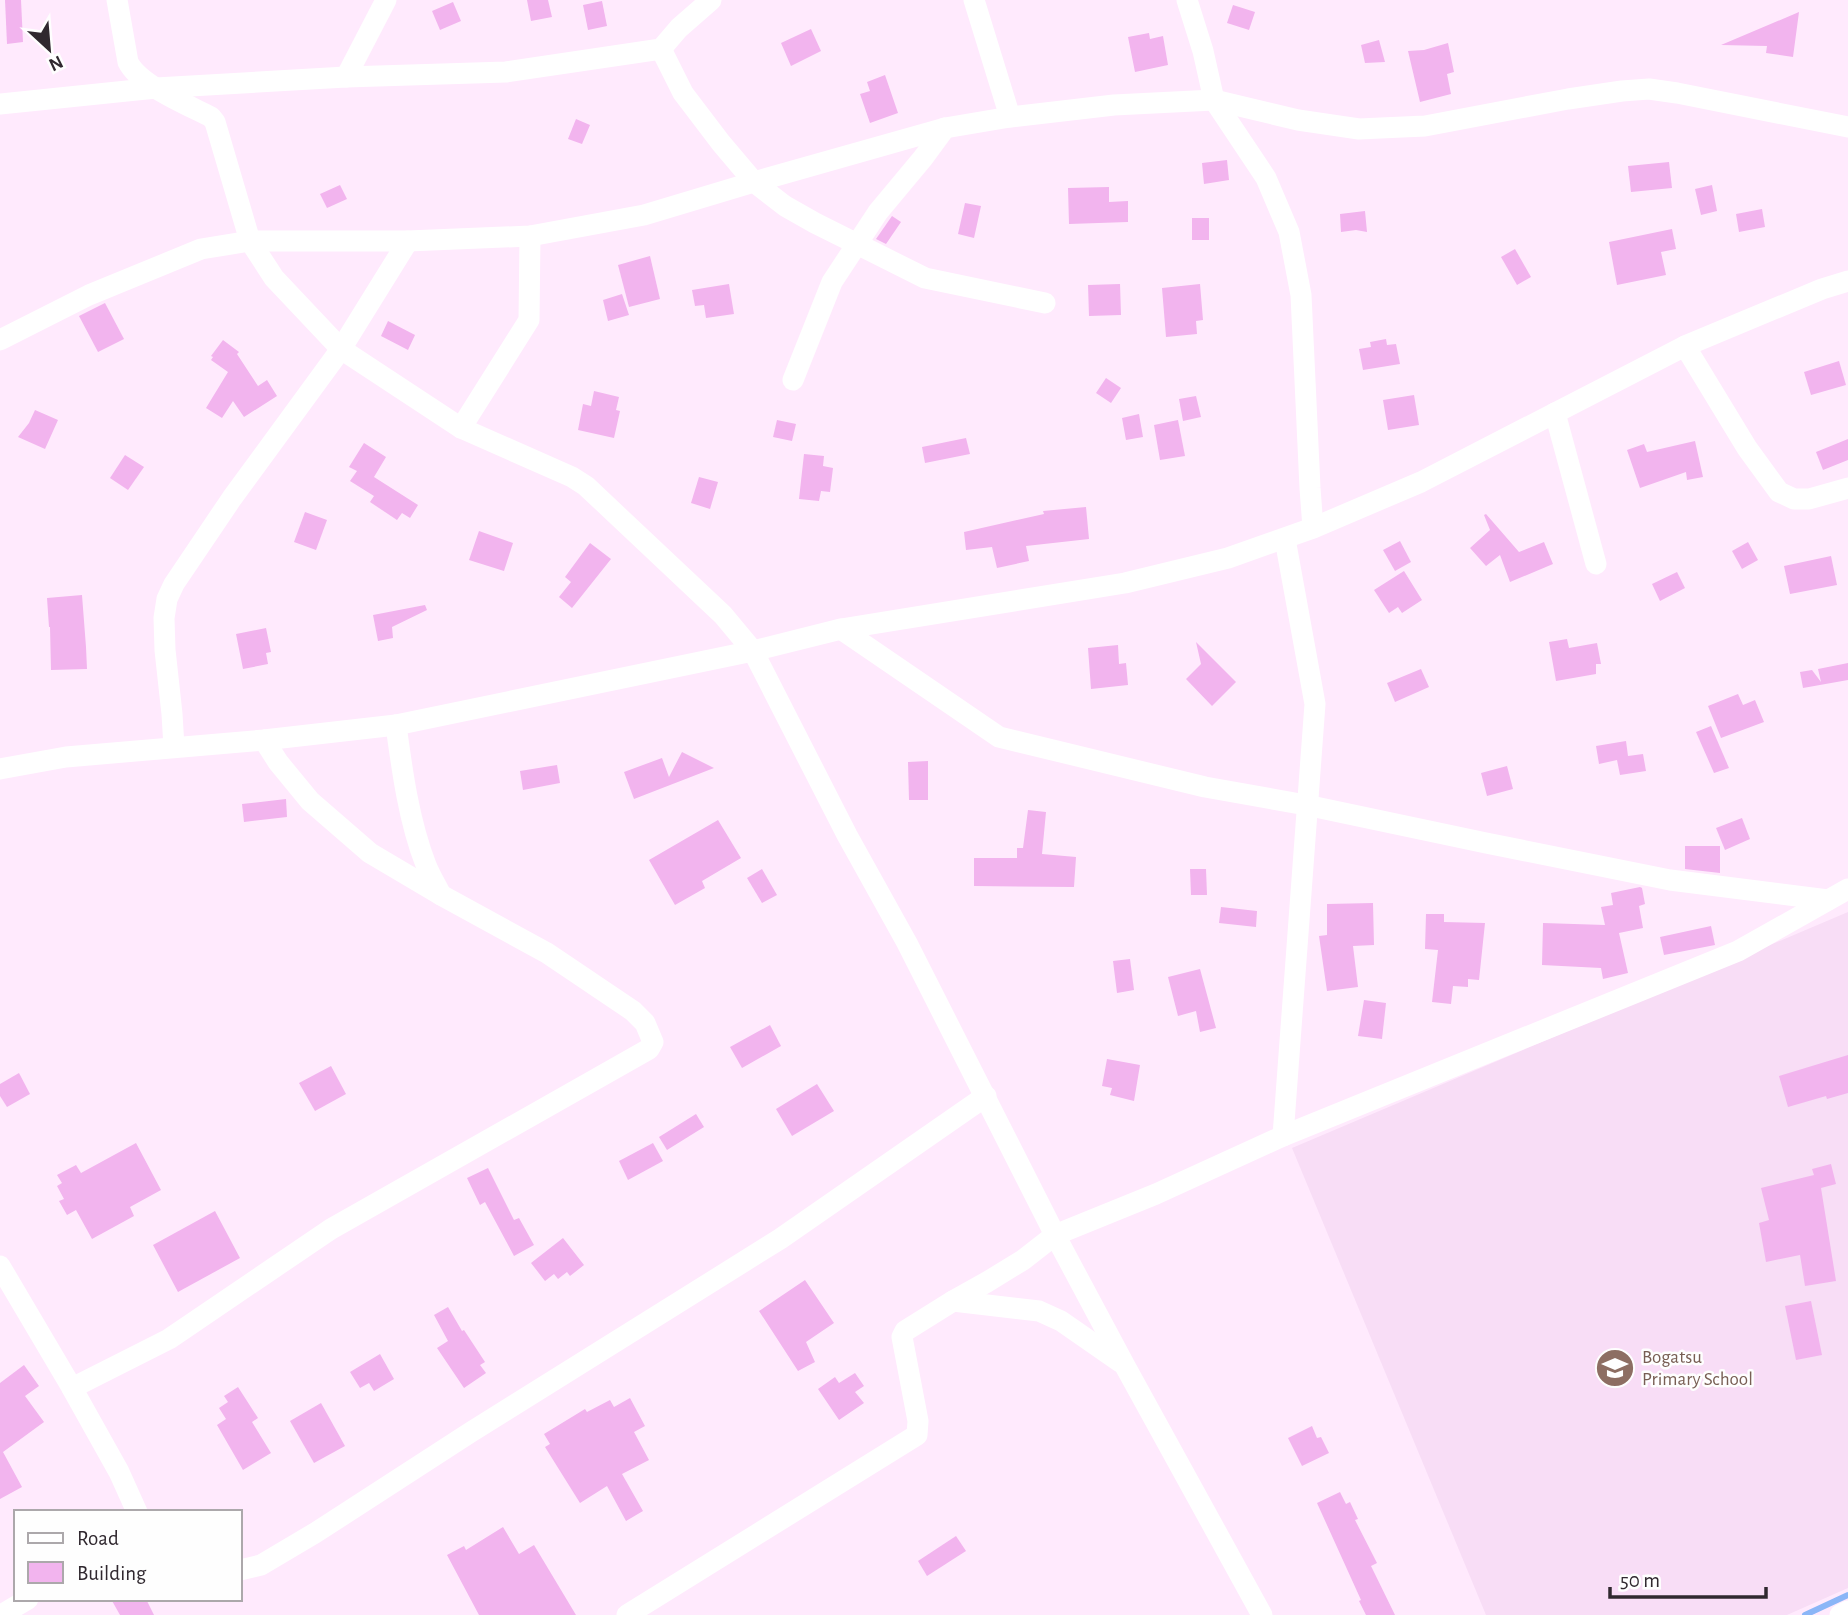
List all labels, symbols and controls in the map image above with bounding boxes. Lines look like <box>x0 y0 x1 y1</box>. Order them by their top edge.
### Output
north arrow <box>14 14 84 84</box>
text: N <box>46 51 66 74</box>
school or university icon: Bogatsu Primary School <box>1594 1347 1636 1389</box>
place label: Bogatsu Primary School <box>1642 1348 1753 1389</box>
legend <box>14 1510 242 1601</box>
text: Road <box>77 1528 119 1549</box>
scale bar <box>1610 1556 1766 1600</box>
text: Building <box>77 1563 147 1584</box>
text: 50 m <box>1620 1570 1660 1591</box>

